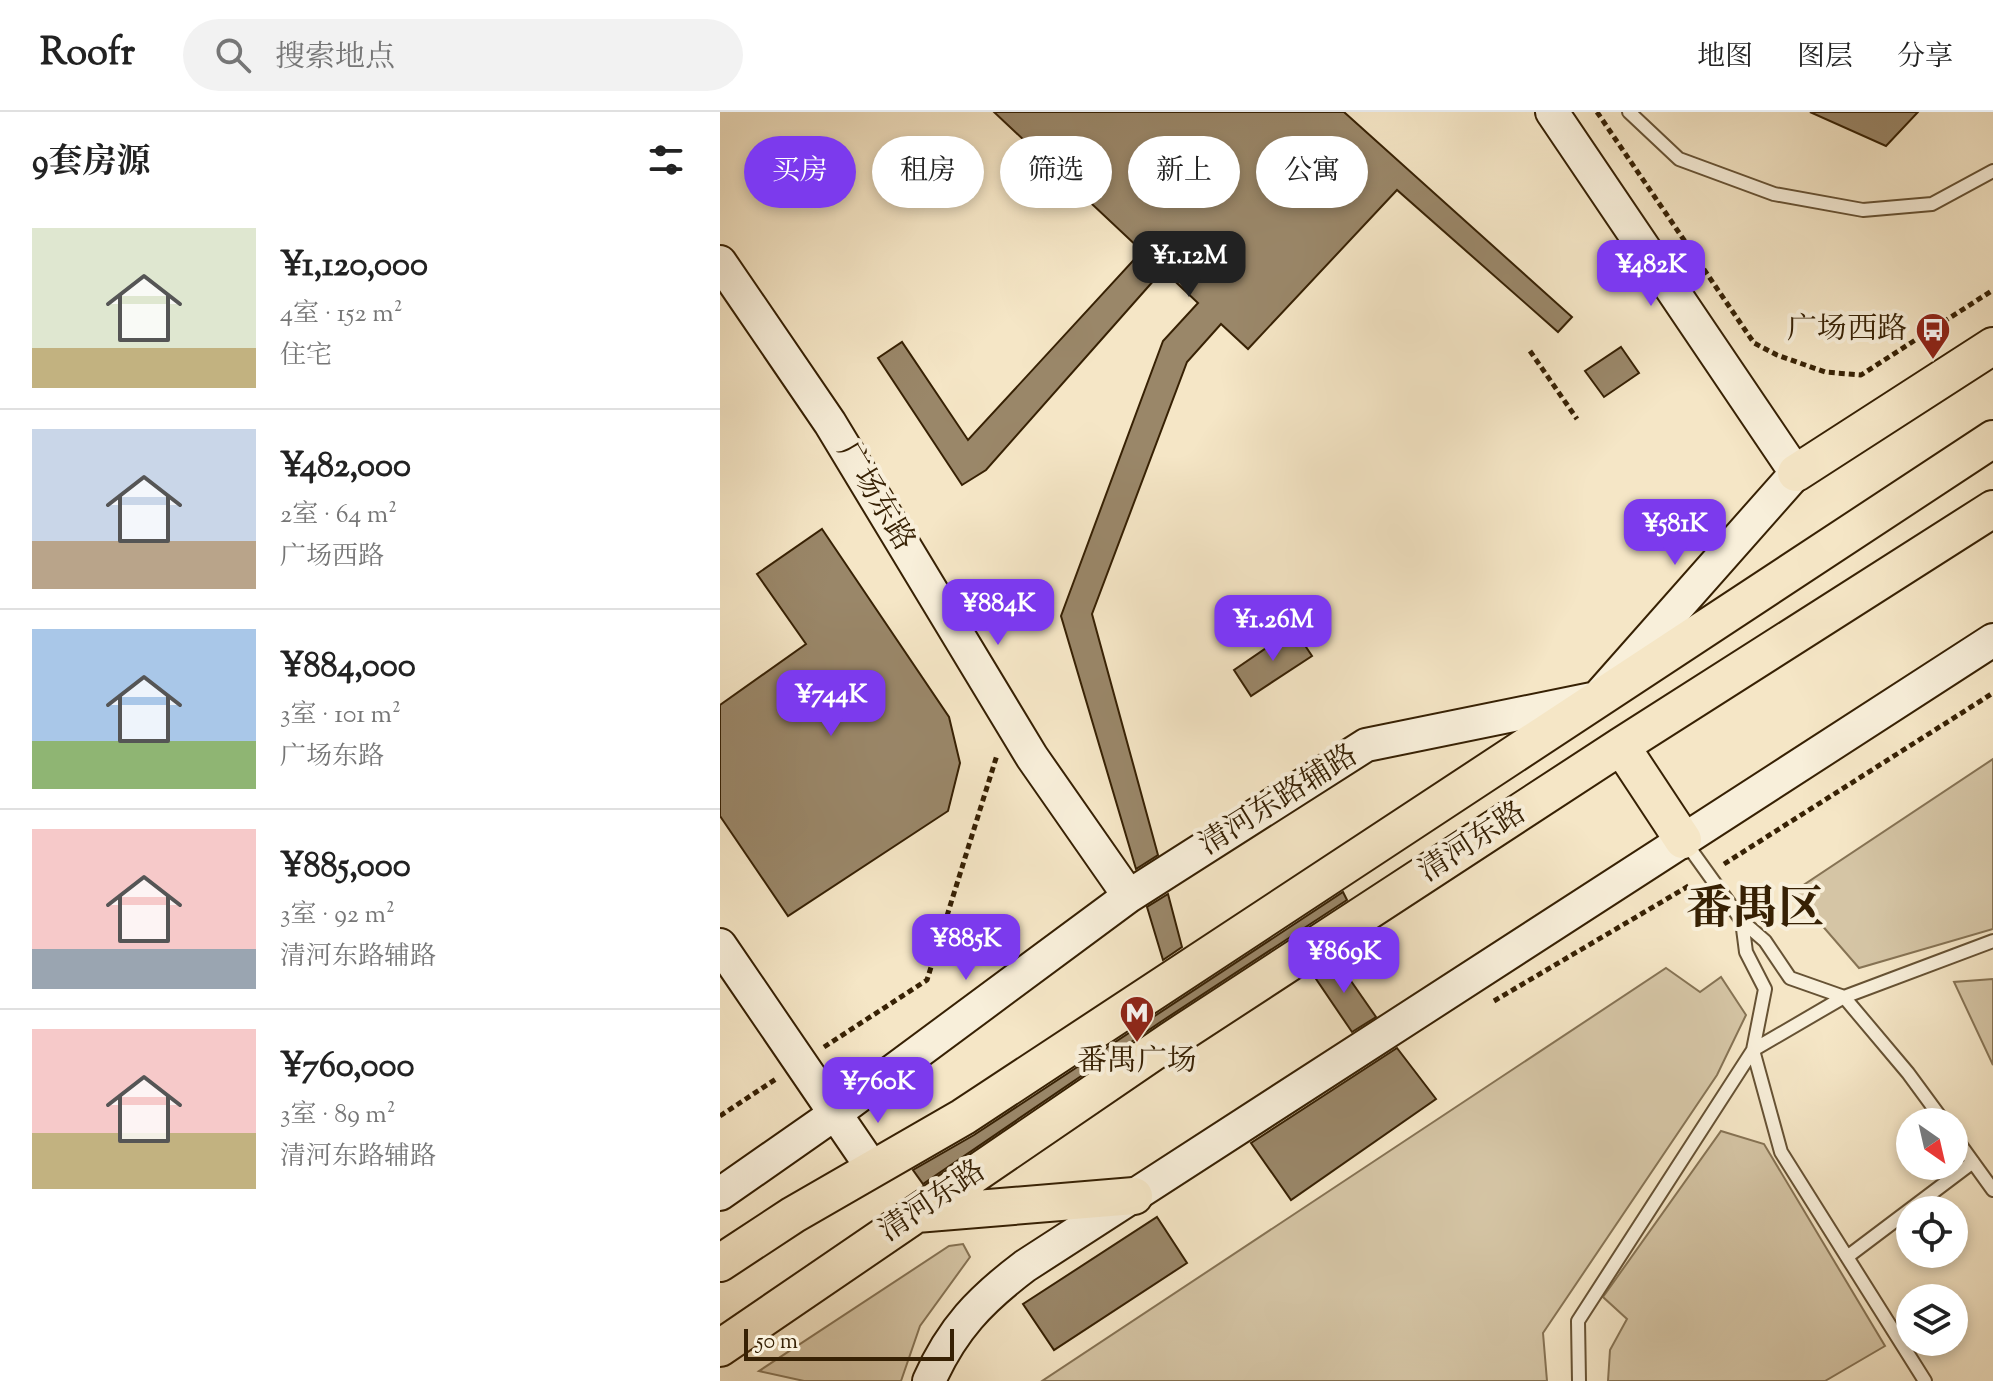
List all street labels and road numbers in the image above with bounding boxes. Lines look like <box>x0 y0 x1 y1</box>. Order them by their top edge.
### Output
street label: 广场东路 <box>826 434 924 560</box>
street label: 清河东路辅路 <box>1191 735 1367 867</box>
street label: 清河东路 <box>1411 792 1535 894</box>
street label: 清河东路 <box>871 1151 995 1253</box>

